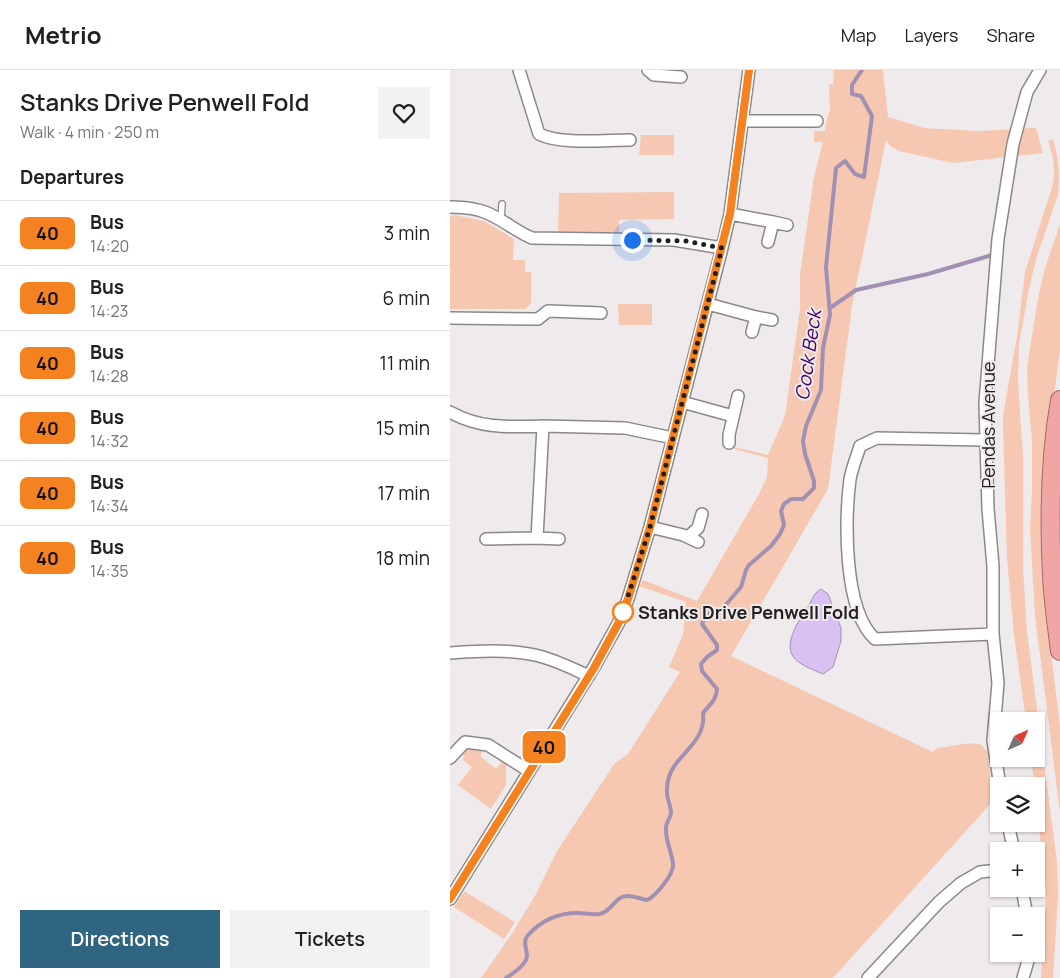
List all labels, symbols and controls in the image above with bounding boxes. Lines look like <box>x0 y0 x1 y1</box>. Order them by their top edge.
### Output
text: Metrio <box>25 18 102 51</box>
text: Map <box>841 23 876 47</box>
text: Layers <box>904 23 958 47</box>
text: Share <box>986 23 1035 47</box>
text: Stanks Drive Penwell Fold <box>20 85 309 118</box>
button: heart <box>378 87 430 139</box>
text: Walk · 4 min · 250 m <box>20 121 159 143</box>
text: Departures <box>20 164 124 190</box>
text: Bus <box>90 209 124 235</box>
text: 3 min <box>384 220 430 246</box>
text: 40 <box>36 221 59 245</box>
your location <box>620 228 645 253</box>
text: 14:20 <box>90 235 129 257</box>
text: Bus <box>90 274 124 300</box>
text: 6 min <box>383 285 430 311</box>
text: 40 <box>36 286 59 310</box>
text: 14:23 <box>90 300 128 322</box>
water label: Cock Beck <box>789 305 828 402</box>
text: Bus <box>90 339 124 365</box>
text: 11 min <box>380 350 430 376</box>
text: 40 <box>36 351 59 375</box>
street label: Pendas Avenue <box>976 361 1000 489</box>
text: 14:28 <box>90 365 129 387</box>
text: Bus <box>90 404 124 430</box>
text: 15 min <box>376 415 430 441</box>
text: 40 <box>36 416 59 440</box>
text: 14:32 <box>90 430 128 452</box>
text: Bus <box>90 469 124 495</box>
text: 17 min <box>377 480 430 506</box>
text: 40 <box>36 481 59 505</box>
text: 14:34 <box>90 495 129 517</box>
text: Bus <box>90 534 124 560</box>
text: 18 min <box>376 545 430 571</box>
text: 40 <box>36 546 59 570</box>
text: 14:35 <box>90 560 129 582</box>
place label: Stanks Drive Penwell Fold <box>638 600 859 624</box>
marker: Stanks Drive Penwell Fold <box>612 601 634 623</box>
north arrow <box>990 712 1045 768</box>
map controls <box>990 712 1045 962</box>
line badge: 40 <box>522 731 566 763</box>
text: 40 <box>533 735 555 759</box>
button: layers <box>990 777 1045 832</box>
button: + <box>990 842 1045 897</box>
button: − <box>990 907 1045 962</box>
button: Directions <box>20 910 220 968</box>
button: Tickets <box>230 910 430 968</box>

